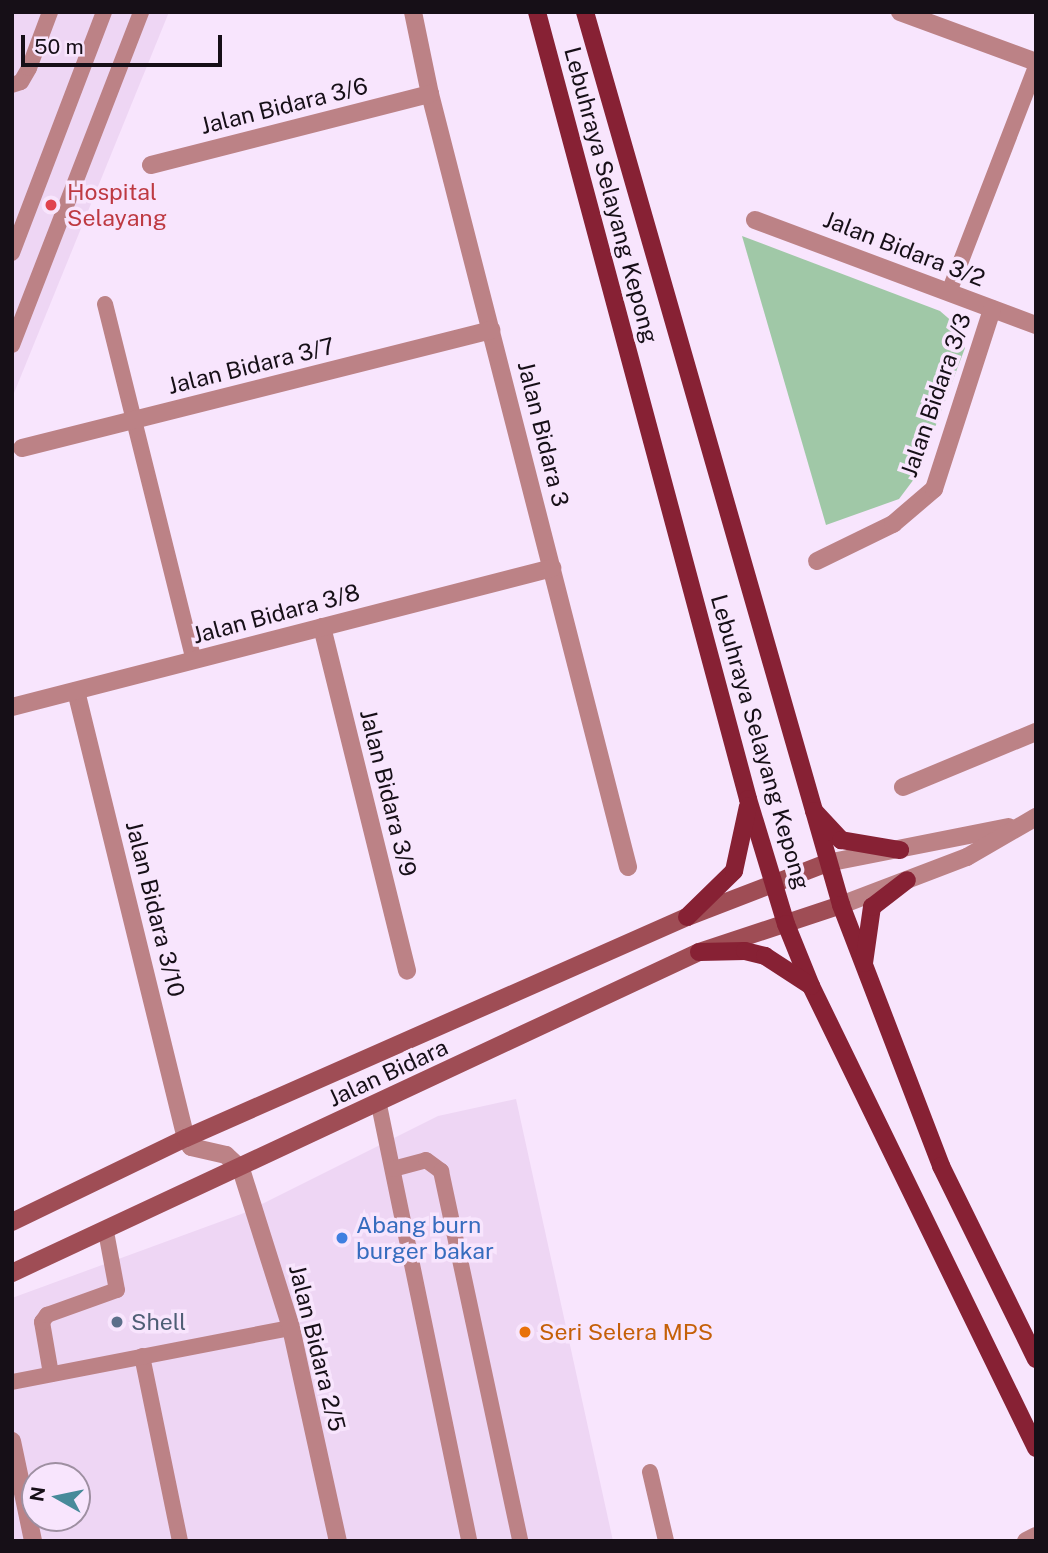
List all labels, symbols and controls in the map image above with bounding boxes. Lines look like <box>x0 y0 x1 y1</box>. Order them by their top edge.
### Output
scale bar <box>24 21 226 65</box>
text: 50 m <box>34 34 84 59</box>
street label: Lebuhraya Selayang Kepong <box>558 44 664 346</box>
street label: Jalan Bidara 3/6 <box>198 72 370 140</box>
place label: Hospital Selayang <box>67 178 167 232</box>
marker: Hospital Selayang <box>41 195 61 215</box>
street label: Jalan Bidara 3/2 <box>819 206 989 292</box>
street label: Jalan Bidara 3/3 <box>895 309 977 481</box>
street label: Jalan Bidara 3/7 <box>165 332 337 400</box>
street label: Jalan Bidara 3 <box>512 358 574 510</box>
street label: Jalan Bidara 3/8 <box>189 578 363 650</box>
street label: Lebuhraya Selayang Kepong <box>705 591 815 893</box>
street label: Jalan Bidara 3/9 <box>354 706 422 880</box>
street label: Jalan Bidara 3/10 <box>120 818 190 1000</box>
street label: Jalan Bidara <box>324 1033 452 1113</box>
place label: Abang burn burger bakar <box>356 1211 494 1265</box>
marker: Abang burn burger bakar <box>334 1230 350 1246</box>
street label: Jalan Bidara 2/5 <box>283 1262 351 1434</box>
place label: Shell <box>131 1308 186 1336</box>
marker: Shell <box>109 1314 125 1330</box>
place label: Seri Selera MPS <box>539 1318 713 1346</box>
marker: Seri Selera MPS <box>517 1324 533 1340</box>
north arrow <box>21 1462 91 1532</box>
text: N <box>25 1485 49 1503</box>

